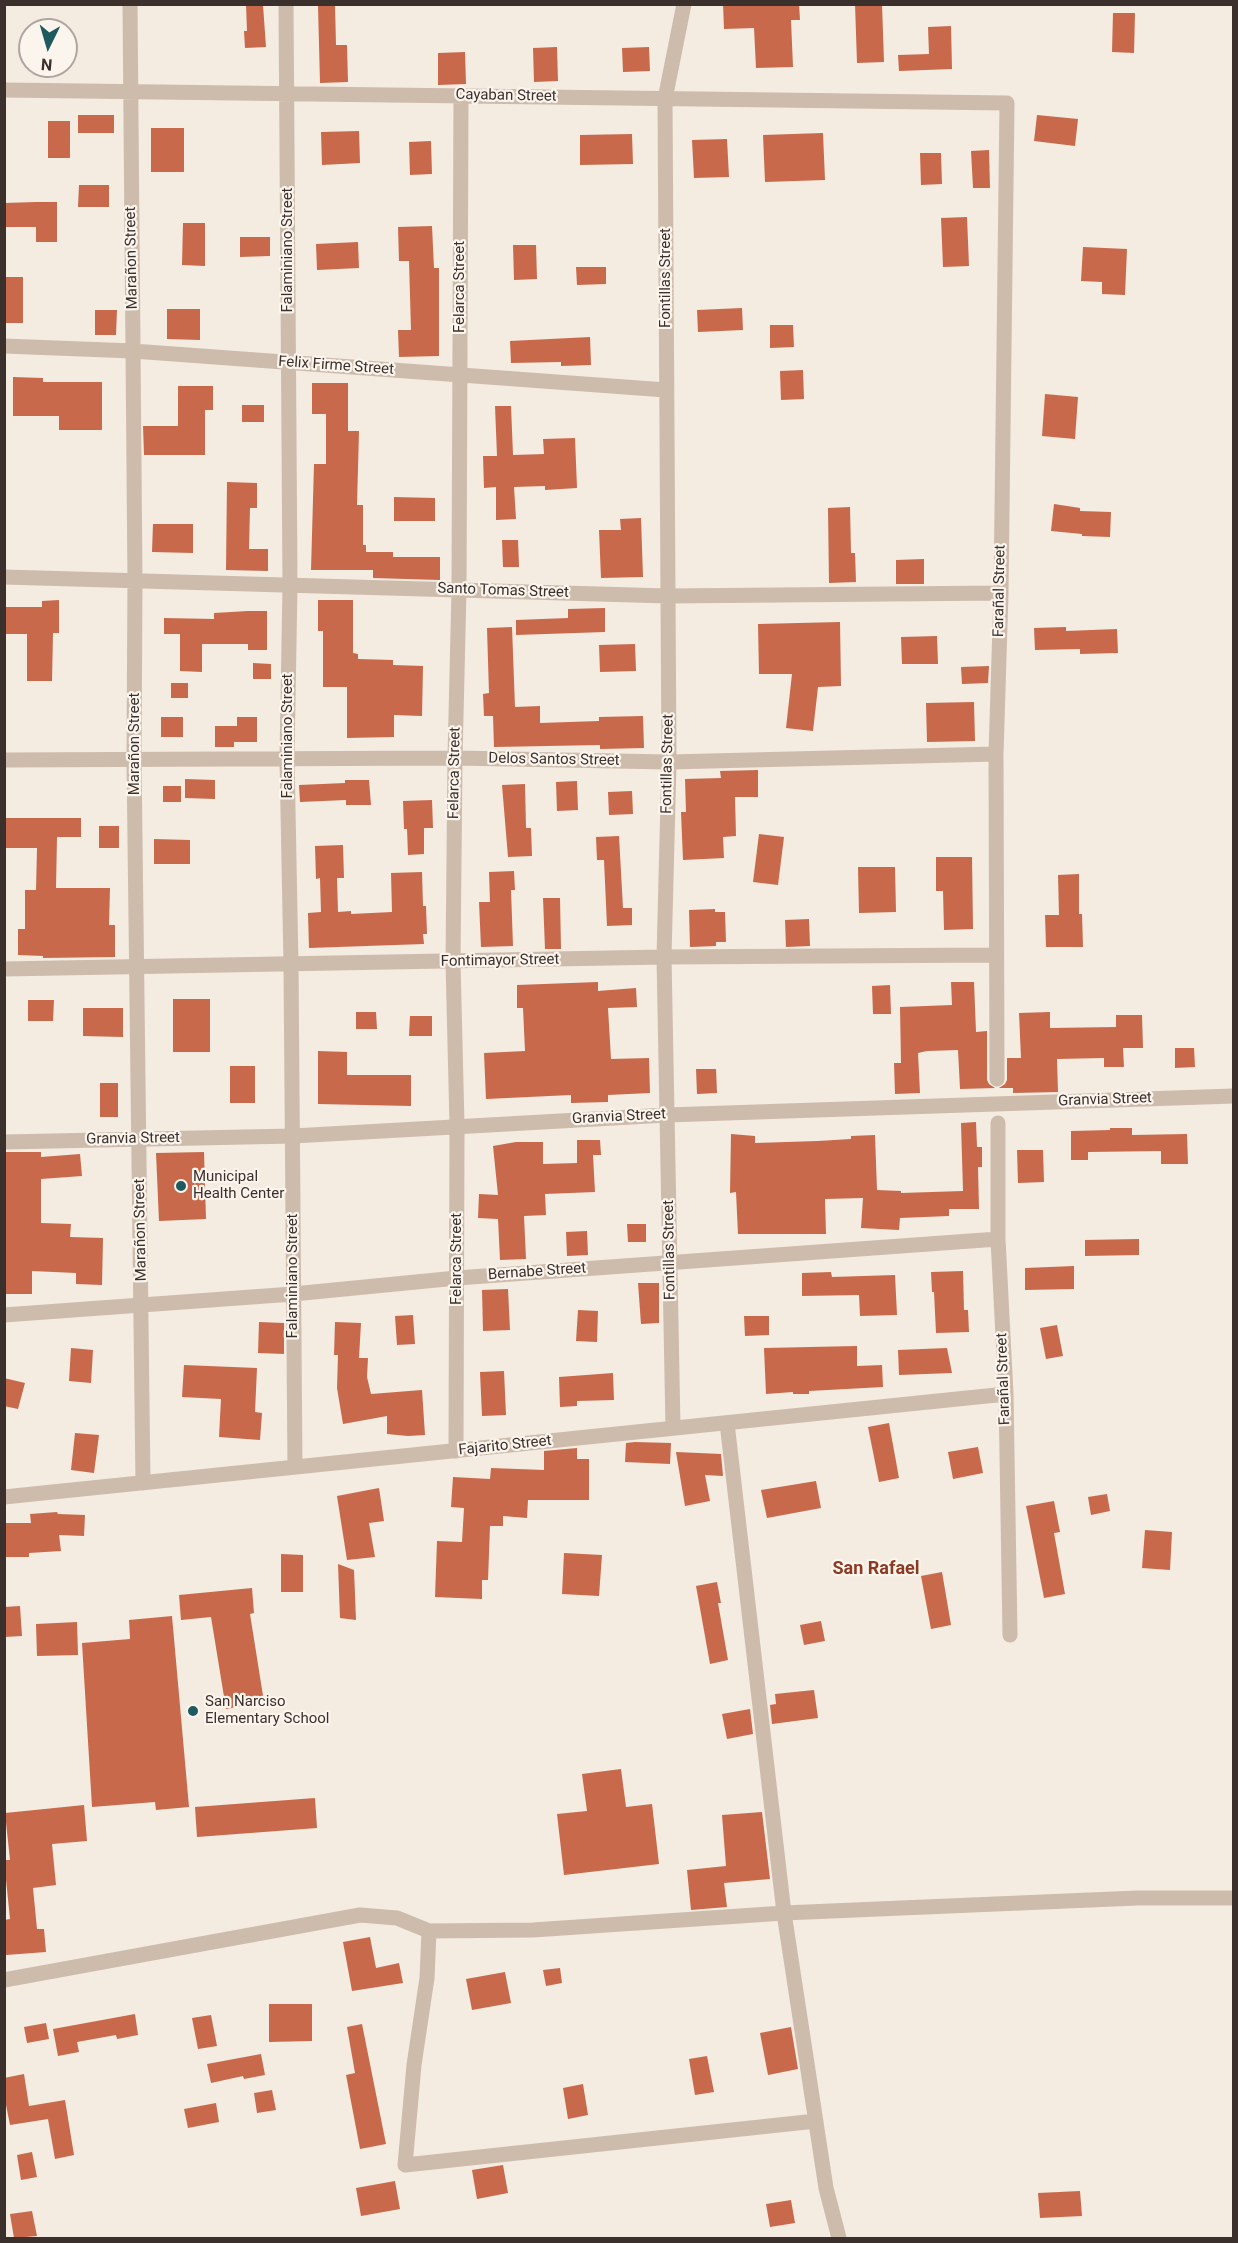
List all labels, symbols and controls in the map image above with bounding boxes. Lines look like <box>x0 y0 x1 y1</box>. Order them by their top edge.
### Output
north arrow <box>18 18 78 78</box>
text: N <box>40 54 53 74</box>
street label: Cayaban Street <box>455 86 557 106</box>
street label: Falaminiano Street <box>279 187 297 313</box>
street label: Marañon Street <box>122 207 142 309</box>
street label: Fontillas Street <box>657 228 675 328</box>
street label: Felarca Street <box>451 241 469 333</box>
street label: Felix Firme Street <box>278 353 394 379</box>
street label: Farañal Street <box>990 545 1010 637</box>
street label: Santo Tomas Street <box>437 580 569 602</box>
street label: Falaminiano Street <box>279 673 297 799</box>
street label: Marañon Street <box>126 693 144 795</box>
street label: Fontillas Street <box>658 714 678 814</box>
street label: Felarca Street <box>445 727 465 819</box>
street label: Delos Santos Street <box>488 750 620 770</box>
street label: Fontimayor Street <box>441 951 559 971</box>
street label: Granvia Street <box>1058 1089 1152 1111</box>
street label: Granvia Street <box>572 1106 666 1128</box>
street label: Granvia Street <box>86 1129 180 1149</box>
place label: Municipal Health Center <box>193 1168 284 1203</box>
street label: Marañon Street <box>131 1179 151 1281</box>
marker: Municipal Health Center <box>174 1179 188 1193</box>
street label: Fontillas Street <box>660 1200 680 1300</box>
street label: Falaminiano Street <box>284 1213 302 1339</box>
street label: Felarca Street <box>448 1213 466 1305</box>
street label: Bernabe Street <box>487 1260 587 1284</box>
street label: Farañal Street <box>993 1332 1015 1426</box>
street label: Fajarito Street <box>458 1432 552 1460</box>
district label: San Rafael <box>832 1558 920 1580</box>
place label: San Narciso Elementary School <box>205 1693 329 1728</box>
marker: San Narciso Elementary School <box>186 1704 200 1718</box>

